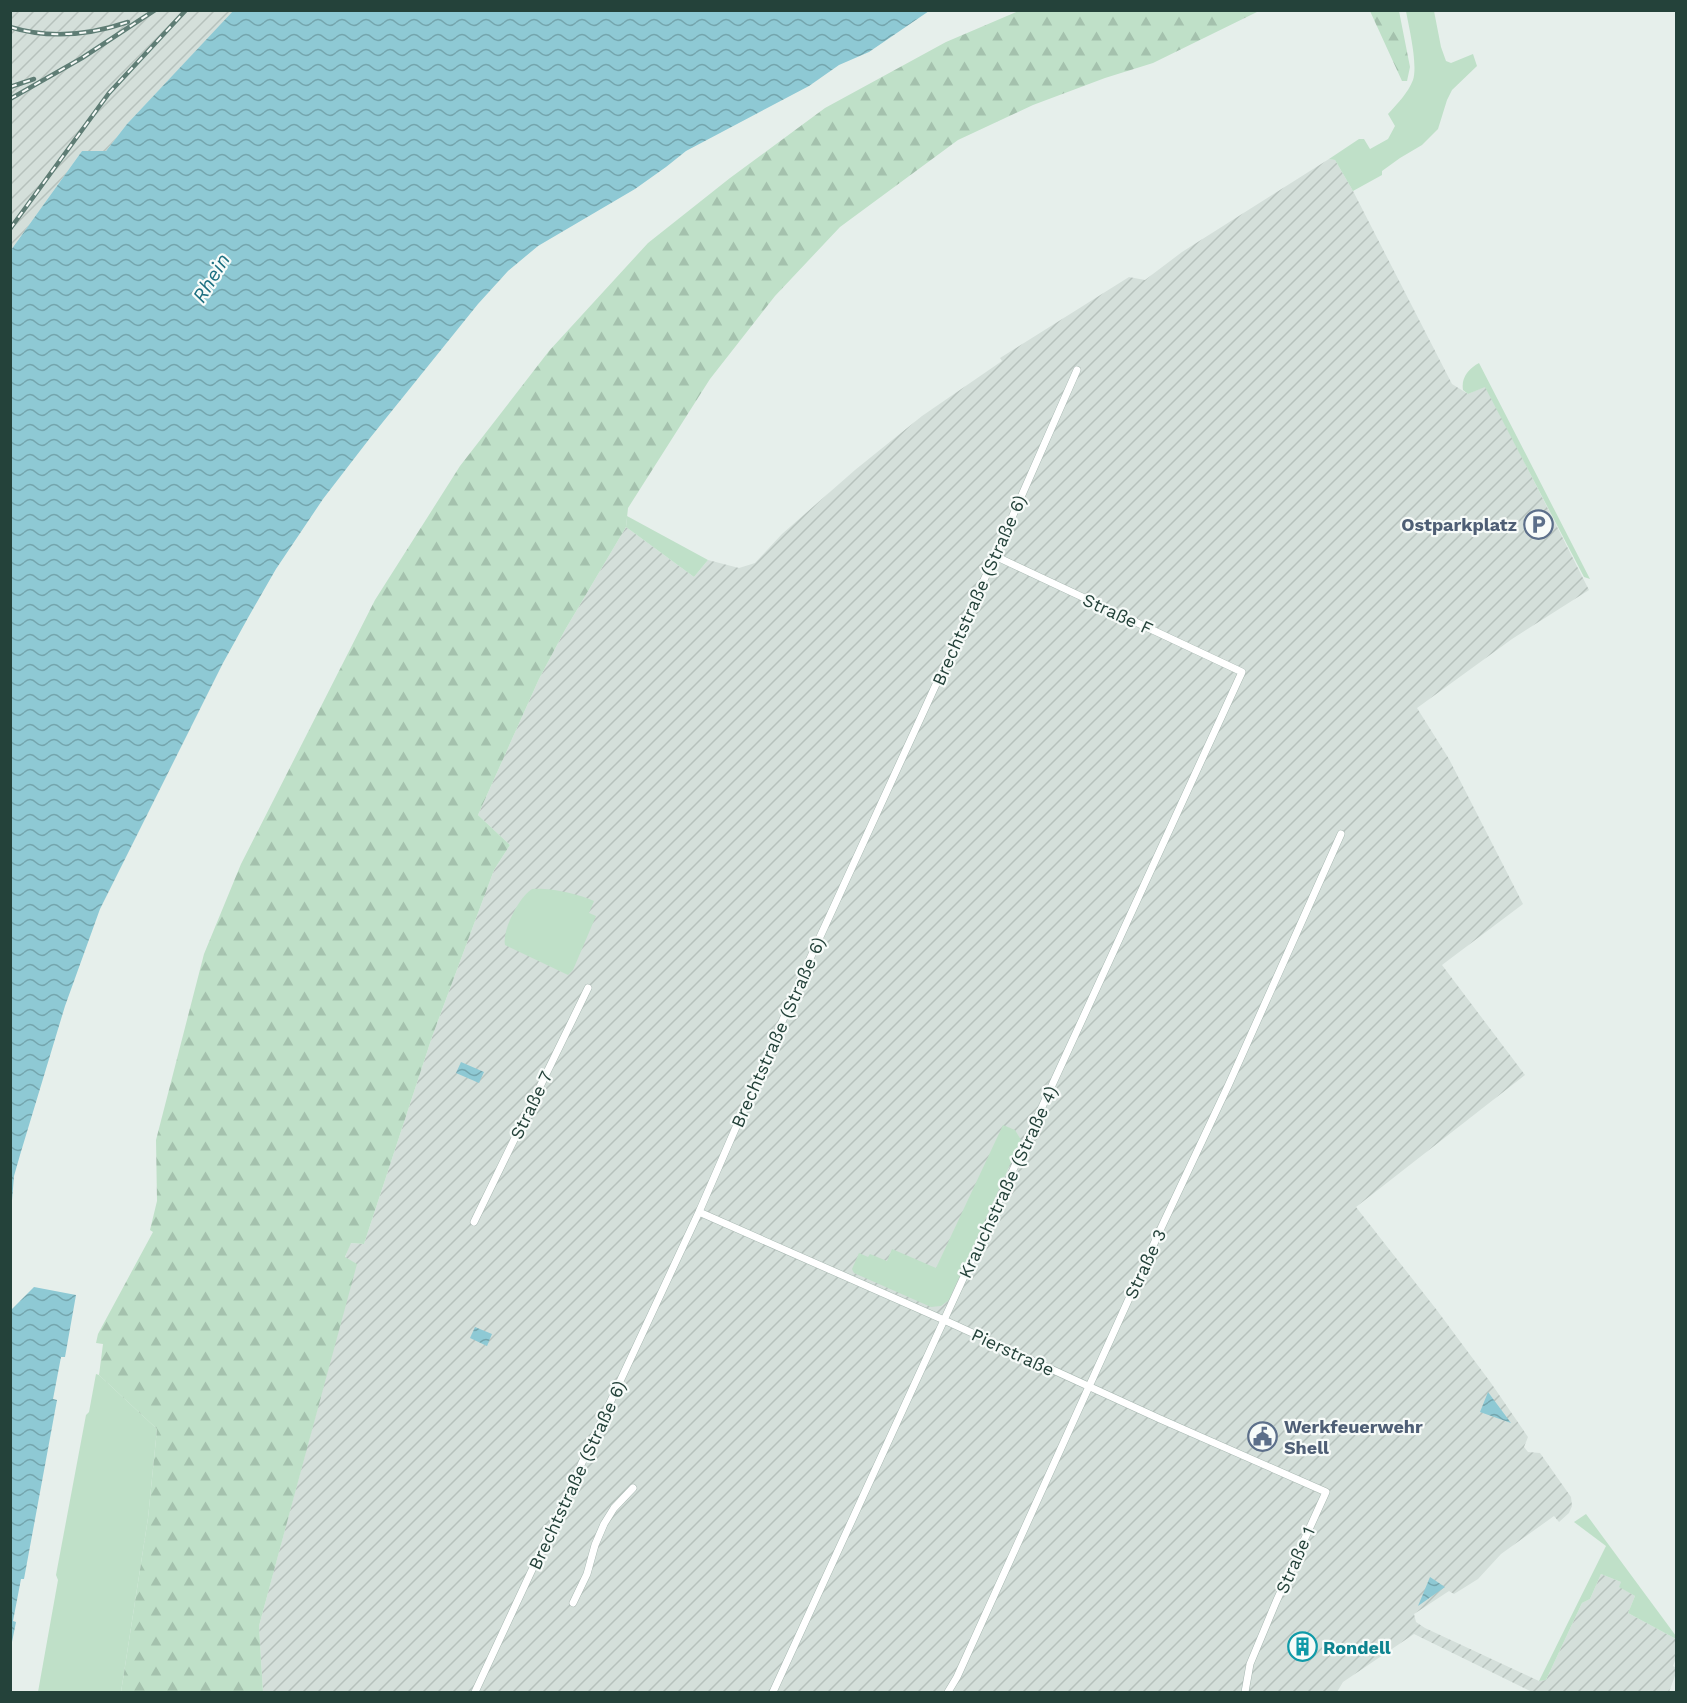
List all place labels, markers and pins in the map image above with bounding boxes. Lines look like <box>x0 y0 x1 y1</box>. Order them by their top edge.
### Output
parking icon: Ostparkplatz <box>1522 508 1554 540</box>
place label: Ostparkplatz <box>1401 514 1517 535</box>
place label: Werkfeuerwehr Shell <box>1284 1416 1423 1458</box>
public building icon: Werkfeuerwehr Shell <box>1247 1420 1279 1452</box>
building icon: Rondell <box>1286 1631 1318 1663</box>
place label: Rondell <box>1323 1637 1391 1658</box>

